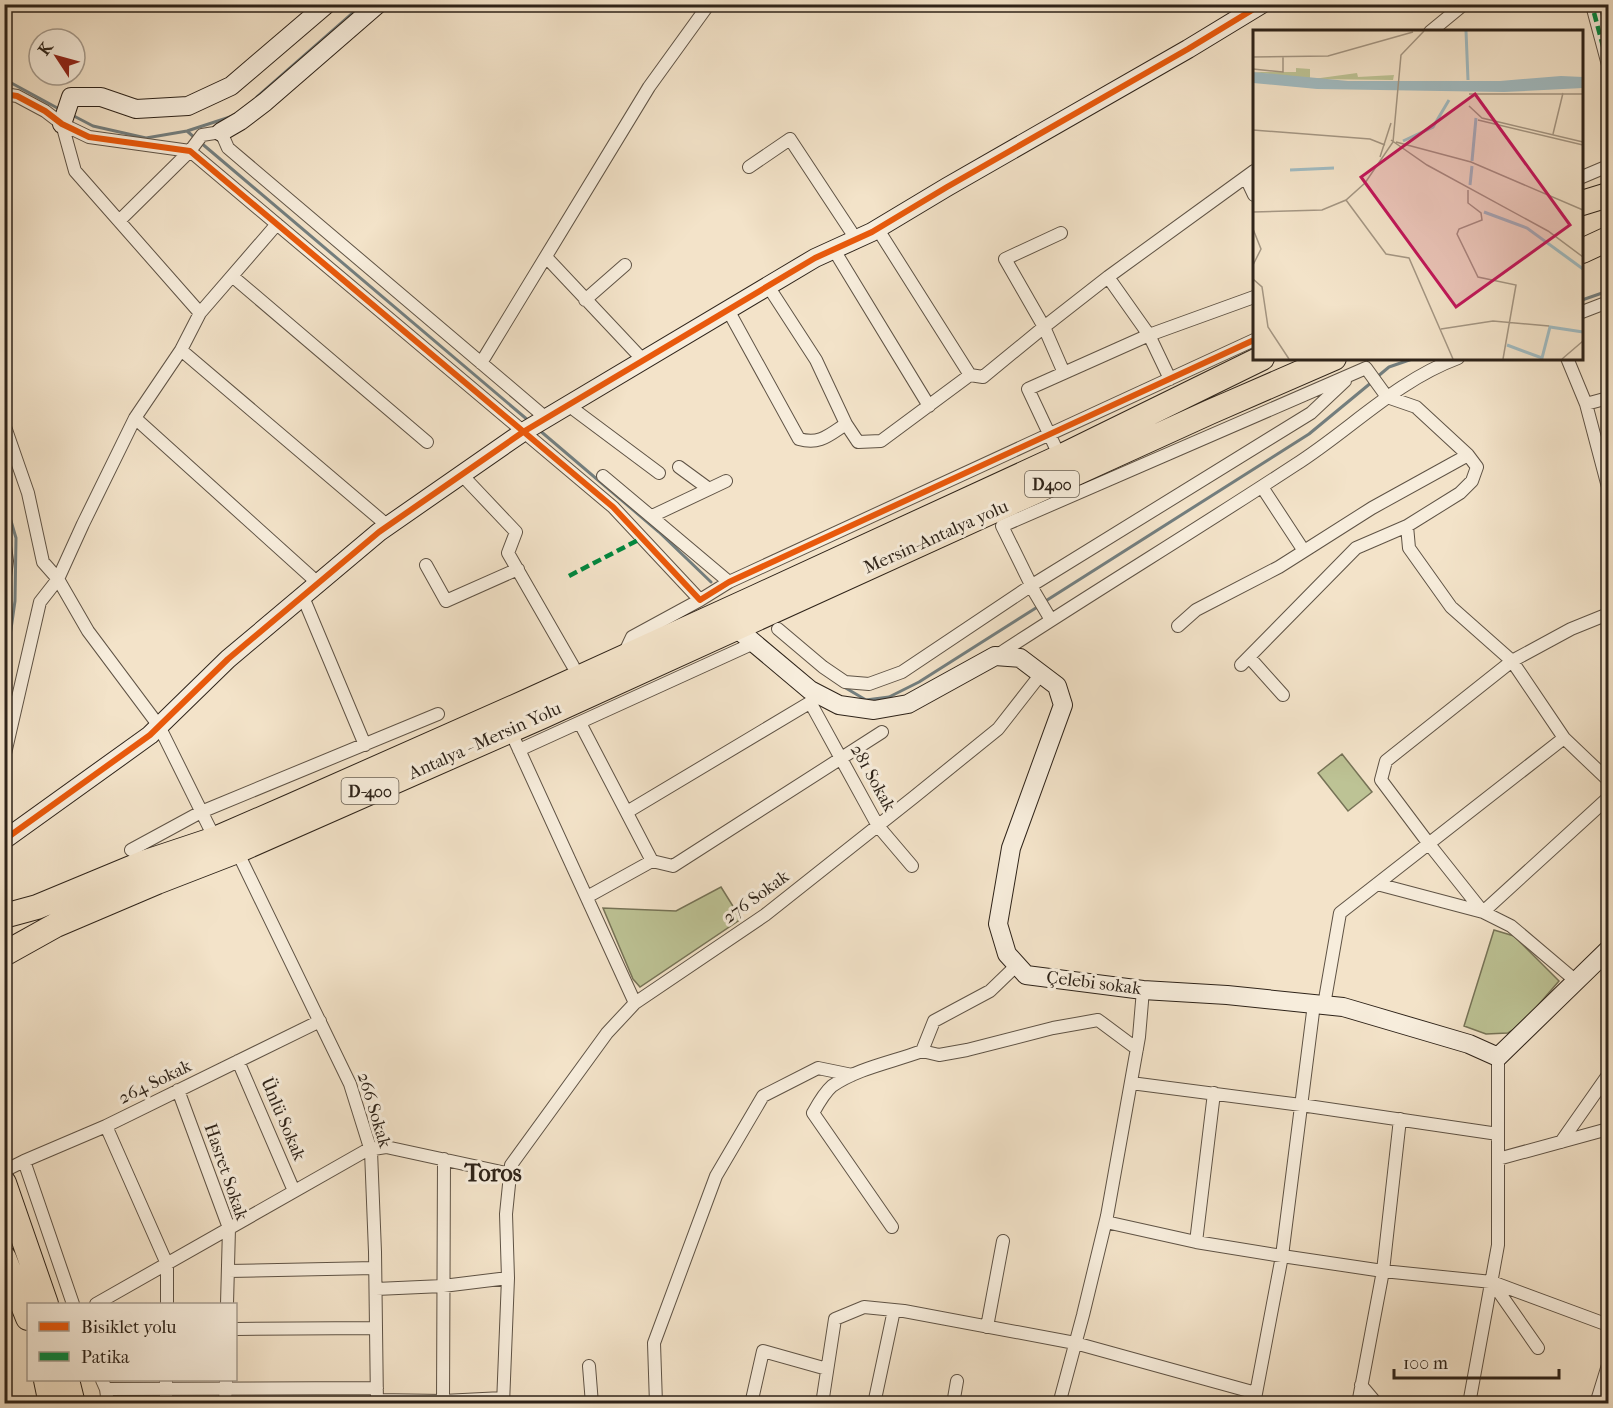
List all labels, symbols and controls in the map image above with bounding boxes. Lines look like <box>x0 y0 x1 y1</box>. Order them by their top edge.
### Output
north arrow <box>27 27 87 87</box>
inset map <box>1253 30 1583 360</box>
text: K <box>34 37 57 59</box>
road number: D400 <box>1025 471 1079 497</box>
street label: Mersin-Antalya yolu <box>860 496 1012 578</box>
street label: Antalya - Mersin Yolu <box>404 698 565 785</box>
street label: 281 Sokak <box>846 741 900 816</box>
road number: D-400 <box>342 778 398 804</box>
street label: 276 Sokak <box>719 866 794 928</box>
street label: Çelebi sokak <box>1045 967 1143 1000</box>
street label: 264 Sokak <box>115 1055 196 1109</box>
street label: 266 Sokak <box>353 1070 396 1151</box>
street label: Ünlü Sokak <box>256 1074 311 1164</box>
street label: Hasret Sokak <box>200 1121 253 1224</box>
district label: Toros <box>463 1159 522 1187</box>
legend <box>27 1303 237 1381</box>
text: Bisiklet yolu <box>81 1317 177 1338</box>
scale bar <box>1394 1342 1559 1380</box>
text: Patika <box>81 1347 130 1368</box>
text: 100 m <box>1403 1353 1448 1374</box>

